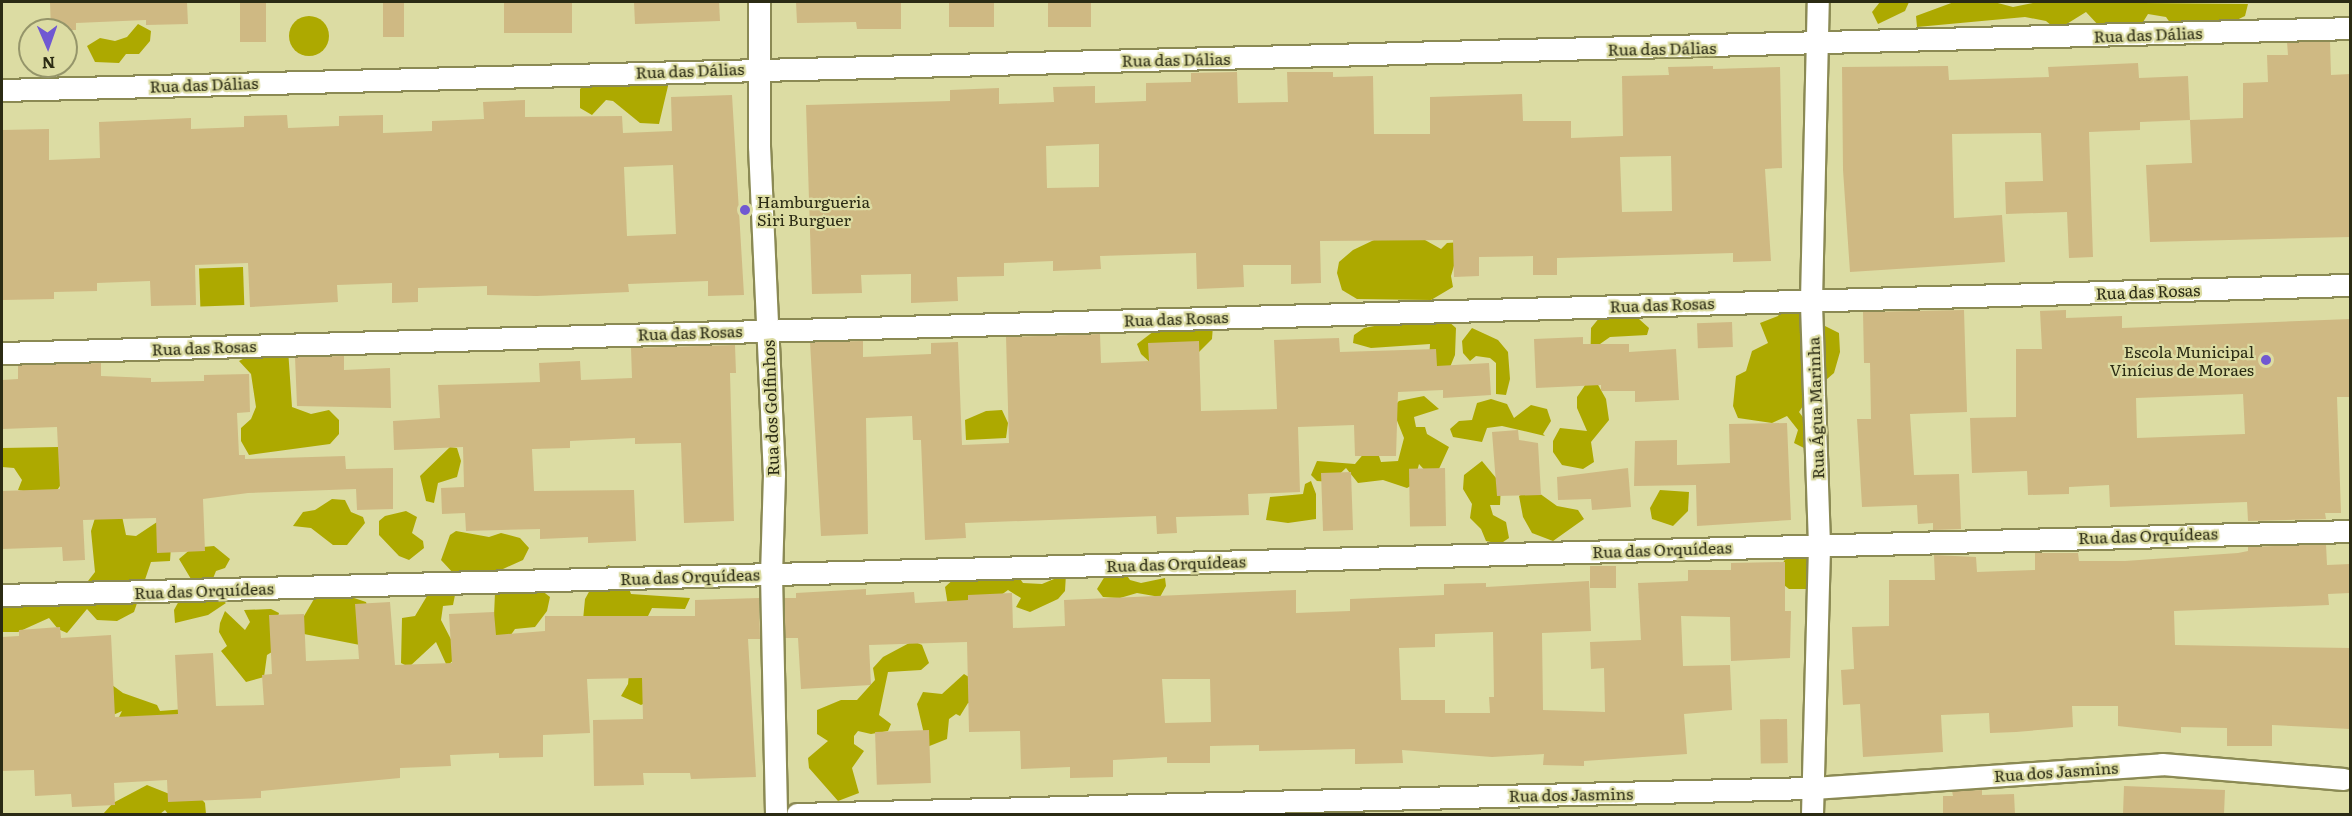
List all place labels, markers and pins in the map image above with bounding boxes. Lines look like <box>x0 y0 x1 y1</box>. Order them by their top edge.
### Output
place label: Hamburgueria Siri Burguer <box>757 191 870 229</box>
marker: Hamburgueria Siri Burguer <box>738 203 752 217</box>
place label: Escola Municipal Vinícius de Moraes <box>2110 341 2254 379</box>
marker: Escola Municipal Vinícius de Moraes <box>2259 353 2273 367</box>

